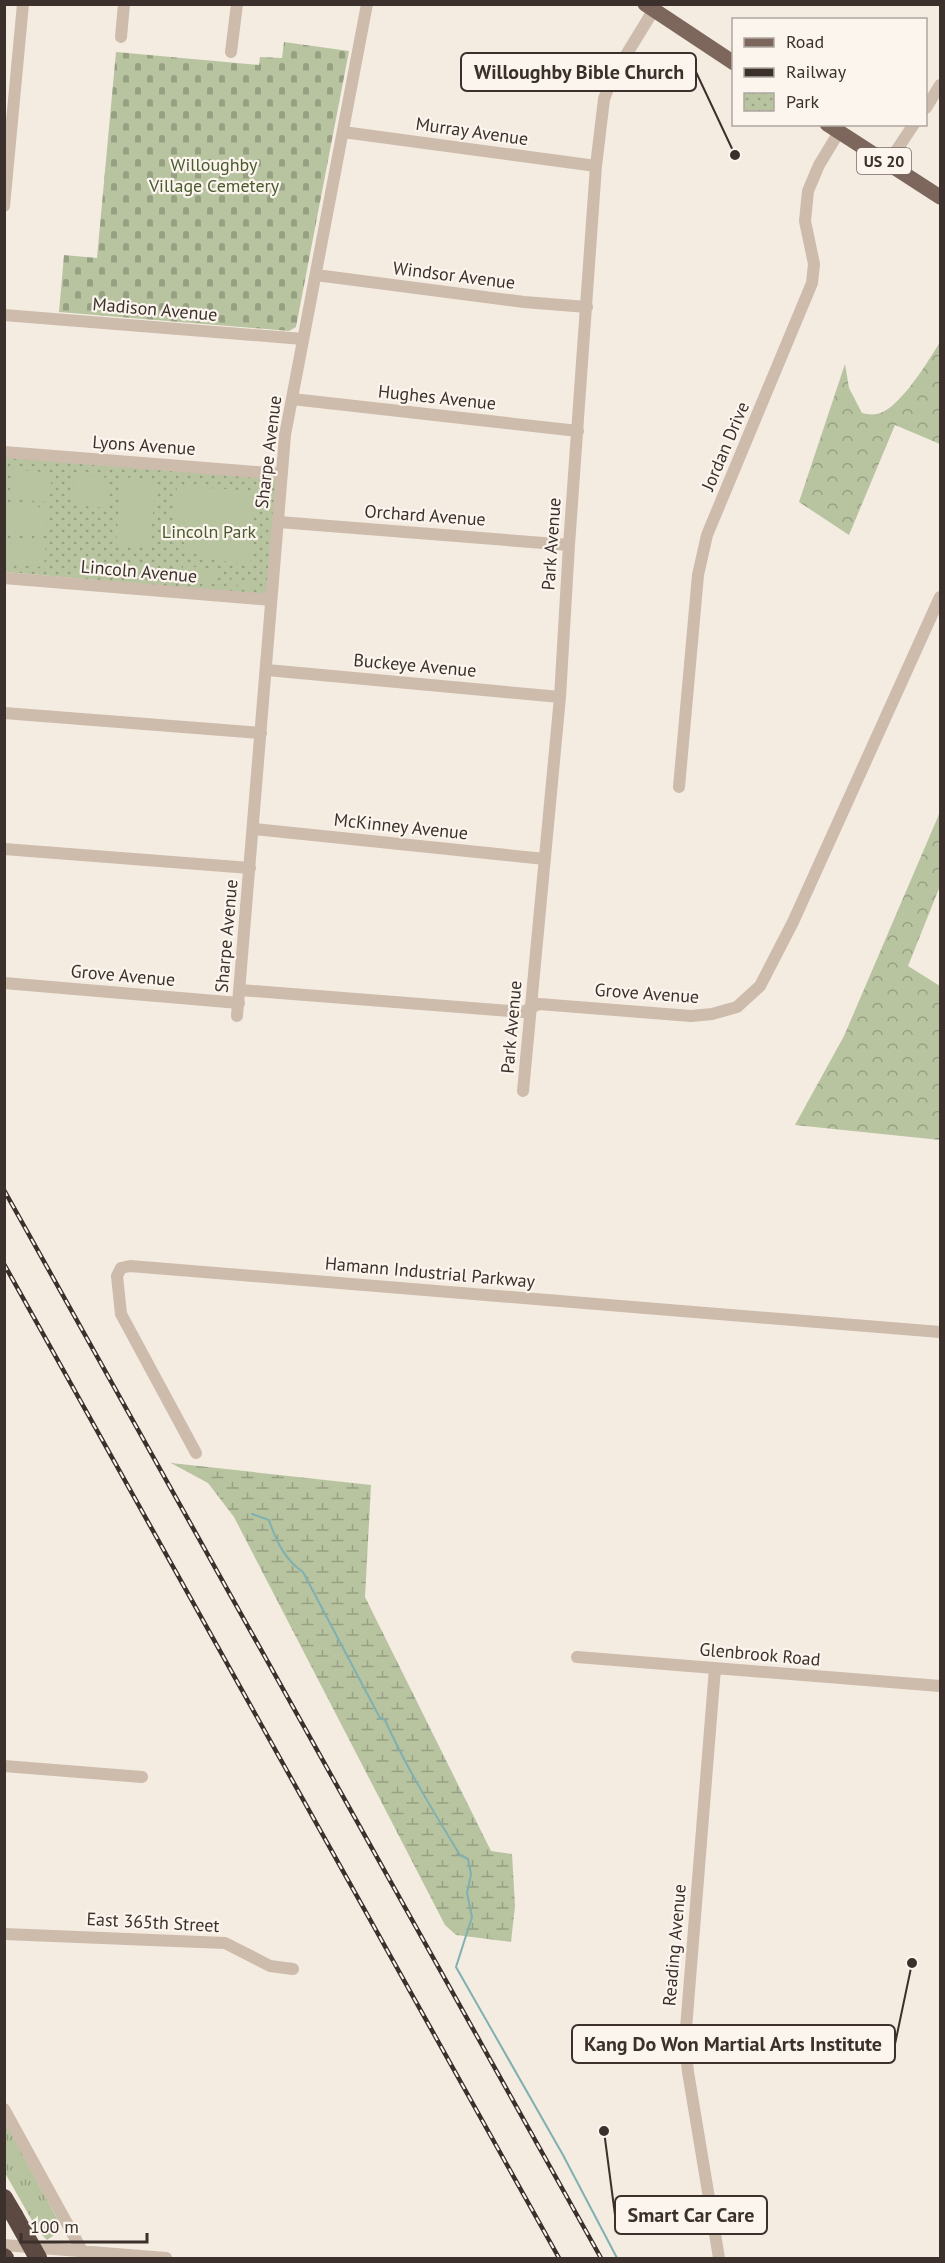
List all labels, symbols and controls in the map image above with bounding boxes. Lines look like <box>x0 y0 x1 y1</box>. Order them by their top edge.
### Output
legend <box>732 18 927 126</box>
text: Road <box>786 30 824 53</box>
callout: Willoughby Bible Church <box>461 53 696 91</box>
text: Willoughby Bible Church <box>474 59 684 85</box>
text: Railway <box>786 60 847 83</box>
text: Park <box>786 90 819 113</box>
street label: Murray Avenue <box>414 112 530 150</box>
road number: US 20 <box>857 148 911 174</box>
park label: Willoughby Village Cemetery <box>148 153 280 197</box>
street label: Windsor Avenue <box>392 256 516 294</box>
street label: Madison Avenue <box>92 292 218 326</box>
street label: Hughes Avenue <box>377 379 497 415</box>
street label: Sharpe Avenue <box>250 394 286 510</box>
street label: Jordan Drive <box>696 398 754 495</box>
street label: Lyons Avenue <box>92 430 196 460</box>
street label: Park Avenue <box>536 497 566 591</box>
street label: Orchard Avenue <box>364 499 486 531</box>
park label: Lincoln Park <box>162 520 257 543</box>
street label: Lincoln Avenue <box>80 554 198 588</box>
street label: Buckeye Avenue <box>353 648 477 682</box>
street label: McKinney Avenue <box>333 808 469 844</box>
street label: Sharpe Avenue <box>210 878 242 994</box>
street label: Grove Avenue <box>70 959 176 991</box>
street label: Grove Avenue <box>594 978 700 1008</box>
street label: Park Avenue <box>495 980 527 1074</box>
street label: Hamann Industrial Parkway <box>324 1251 537 1293</box>
street label: Glenbrook Road <box>699 1637 821 1671</box>
street label: Reading Avenue <box>657 1883 691 2007</box>
street label: East 365th Street <box>86 1907 220 1937</box>
callout: Kang Do Won Martial Arts Institute <box>572 2025 895 2063</box>
text: Kang Do Won Martial Arts Institute <box>584 2031 882 2057</box>
callout: Smart Car Care <box>615 2196 767 2234</box>
text: Smart Car Care <box>628 2202 754 2228</box>
scale bar <box>21 2206 147 2244</box>
text: 100 m <box>30 2215 79 2238</box>

